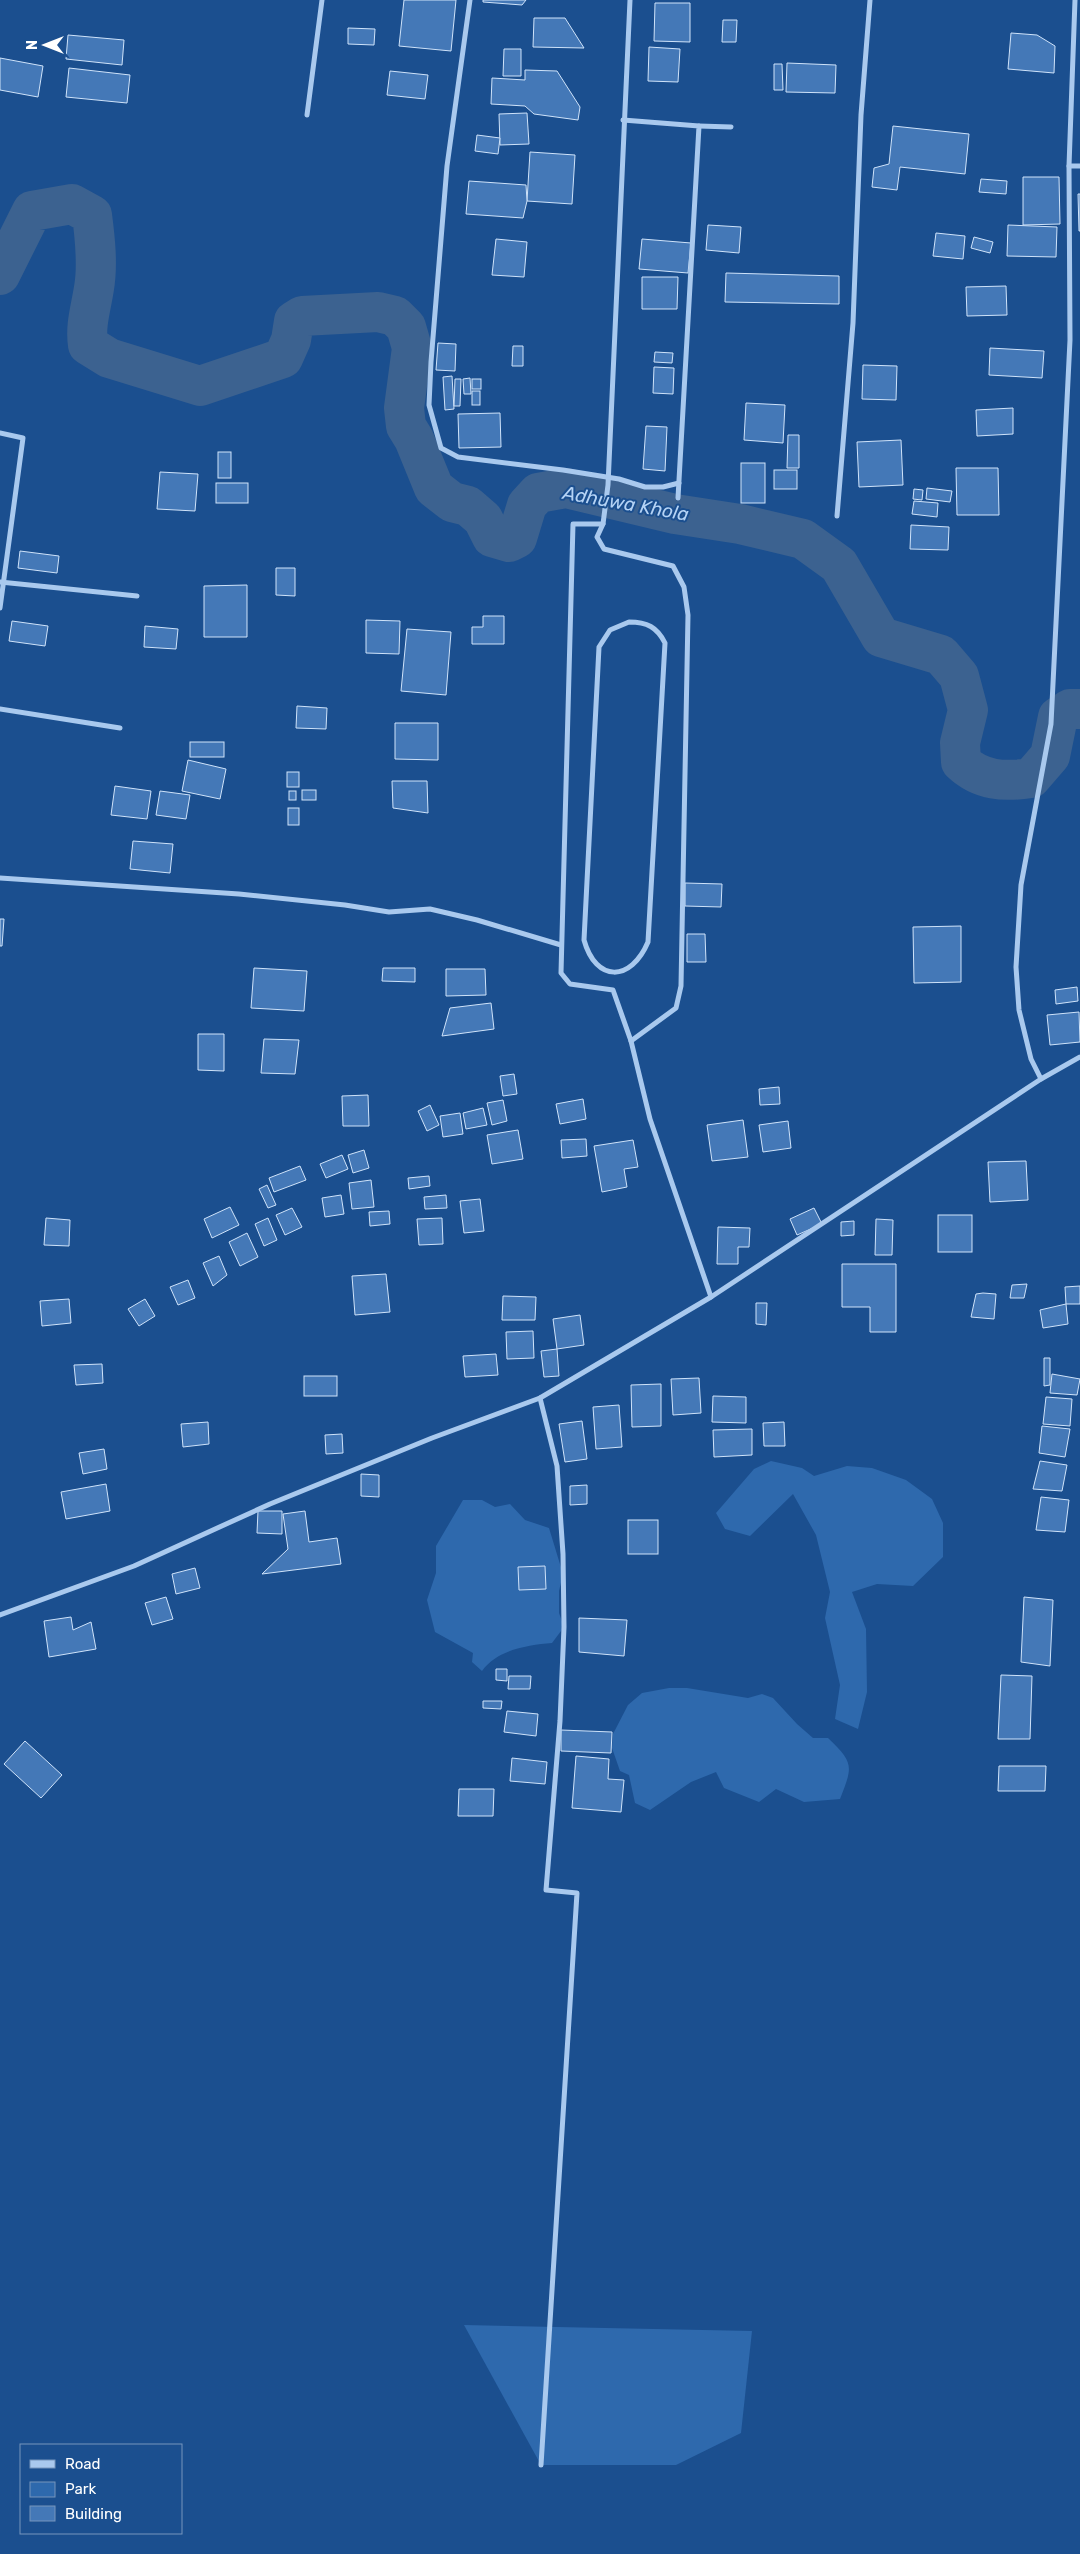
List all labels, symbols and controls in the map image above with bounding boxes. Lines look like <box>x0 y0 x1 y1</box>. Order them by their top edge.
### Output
north arrow <box>20 20 70 70</box>
text: N <box>24 40 41 50</box>
water label: Adhuwa Khola <box>560 481 691 526</box>
legend <box>20 2444 182 2534</box>
text: Road <box>65 2455 101 2473</box>
text: Park <box>65 2480 96 2498</box>
text: Building <box>65 2505 122 2523</box>

